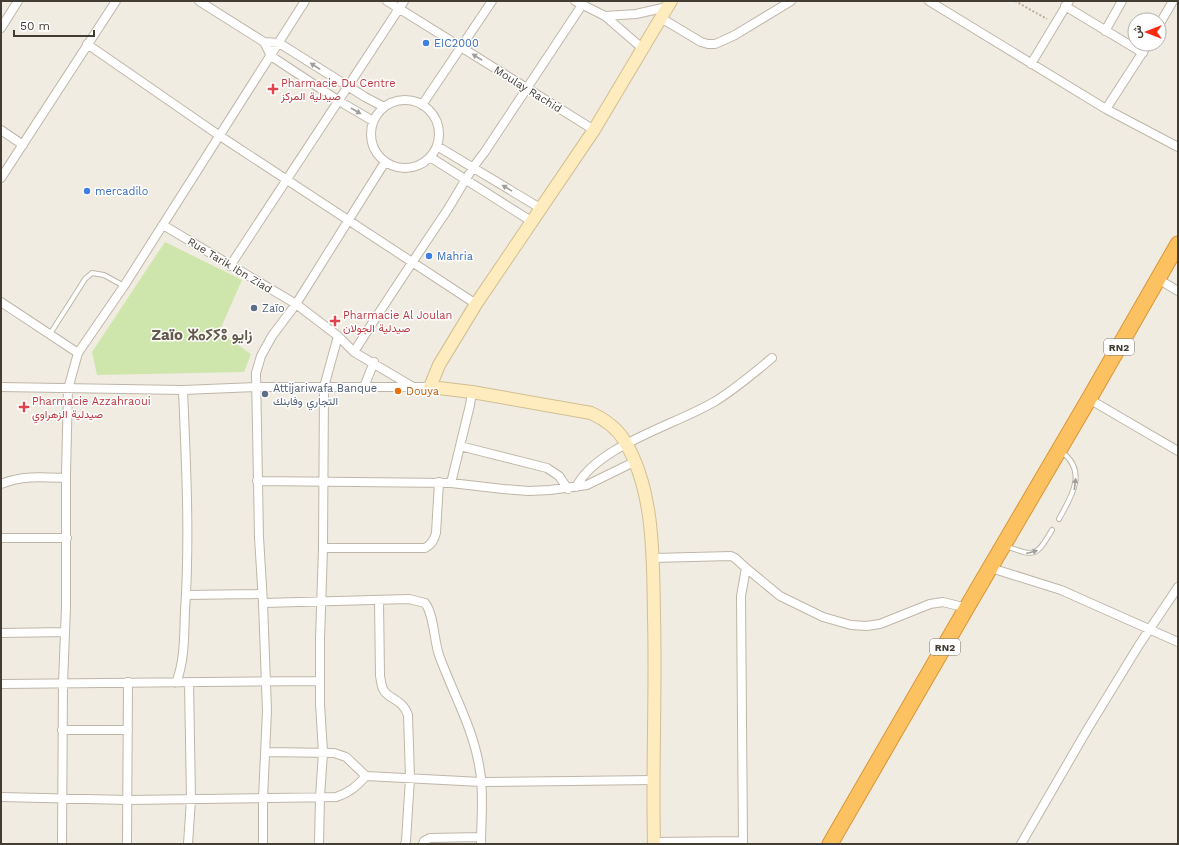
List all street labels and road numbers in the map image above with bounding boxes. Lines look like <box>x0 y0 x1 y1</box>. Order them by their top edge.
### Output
street label: Moulay Rachid <box>491 63 564 115</box>
street label: Rue Tarik Ibn Ziad <box>185 235 274 296</box>
road number: RN2 <box>1104 339 1134 355</box>
road number: RN2 <box>930 639 960 655</box>

